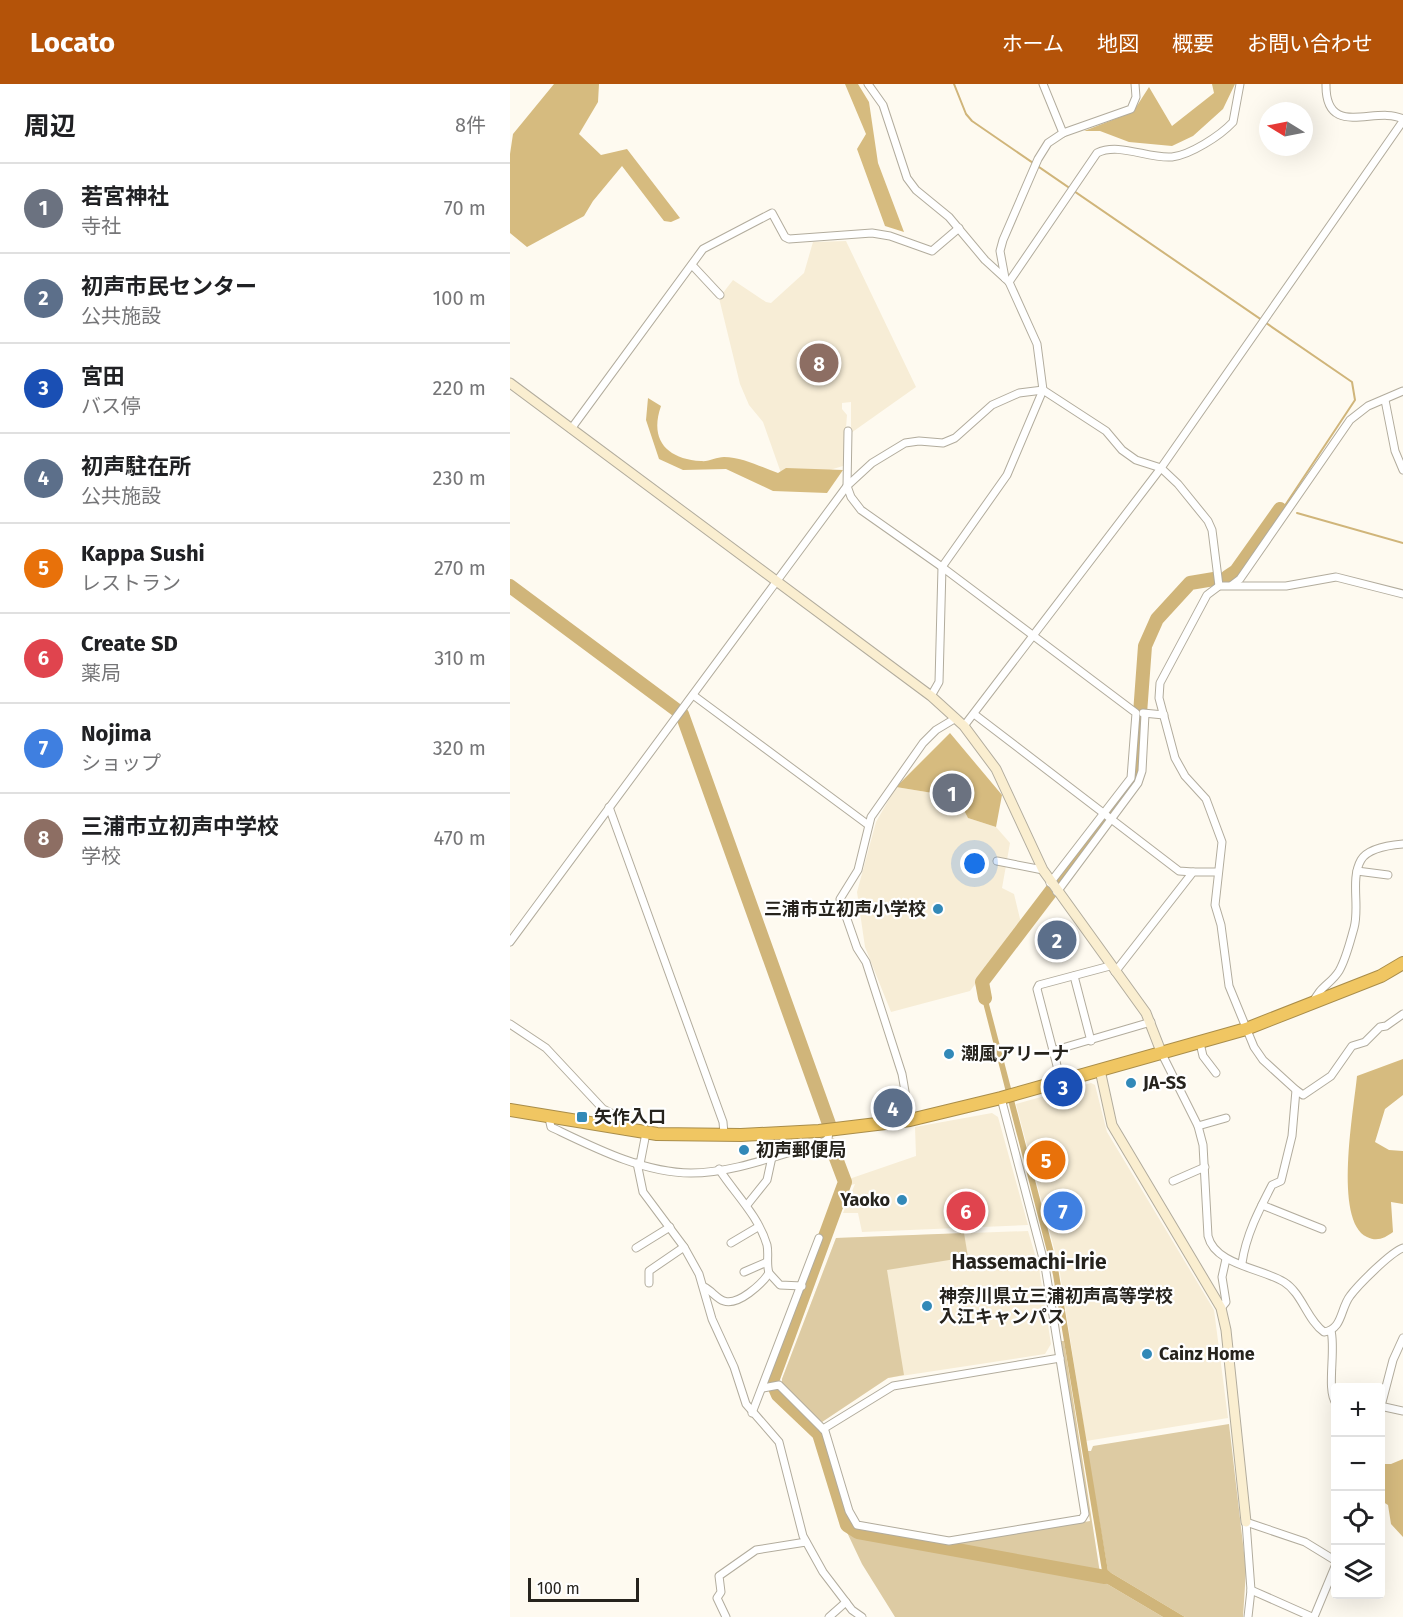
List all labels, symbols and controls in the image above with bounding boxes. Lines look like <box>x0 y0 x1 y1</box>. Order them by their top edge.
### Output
text: Locato <box>30 26 115 59</box>
text: ホーム <box>1002 31 1064 57</box>
text: 地図 <box>1097 31 1139 57</box>
text: 概要 <box>1172 31 1214 57</box>
text: お問い合わせ <box>1247 31 1373 57</box>
north arrow <box>1259 102 1313 156</box>
text: 周辺 <box>24 111 76 142</box>
text: 8件 <box>455 113 486 137</box>
text: 若宮神社 <box>81 183 169 210</box>
text: 1 <box>39 196 48 220</box>
text: 70 m <box>444 196 486 220</box>
text: 寺社 <box>81 214 121 238</box>
text: 初声市民センター <box>81 273 257 300</box>
text: 2 <box>38 286 49 310</box>
text: 100 m <box>433 286 486 310</box>
text: 公共施設 <box>81 304 161 328</box>
pin: 8 <box>800 340 838 386</box>
text: 宮田 <box>81 363 125 390</box>
text: 3 <box>38 376 49 400</box>
text: 220 m <box>433 376 486 400</box>
text: バス停 <box>81 394 141 418</box>
text: 初声駐在所 <box>81 453 191 480</box>
text: 4 <box>38 466 49 490</box>
text: 230 m <box>433 466 486 490</box>
text: 公共施設 <box>81 484 161 508</box>
text: Kappa Sushi <box>81 540 205 567</box>
text: 5 <box>38 556 49 580</box>
text: 270 m <box>434 556 486 580</box>
text: レストラン <box>81 571 181 595</box>
text: Create SD <box>81 630 178 657</box>
text: 6 <box>38 646 49 670</box>
text: 310 m <box>434 646 486 670</box>
text: 薬局 <box>81 661 121 685</box>
text: Nojima <box>81 720 151 747</box>
text: 7 <box>39 736 48 760</box>
text: 320 m <box>433 736 486 760</box>
text: ショップ <box>81 751 161 775</box>
pin: 1 <box>932 770 972 816</box>
text: 三浦市立初声中学校 <box>81 813 279 840</box>
text: 8 <box>38 826 49 850</box>
text: 470 m <box>434 826 486 850</box>
text: 学校 <box>81 844 121 868</box>
your location <box>960 849 989 878</box>
place label: 三浦市立初声小学校 <box>764 898 926 920</box>
marker: 三浦市立初声小学校 <box>931 902 945 916</box>
pin: 2 <box>1038 918 1076 962</box>
place label: 潮風アリーナ <box>961 1043 1069 1065</box>
marker: 潮風アリーナ <box>942 1047 956 1061</box>
pin: 3 <box>1044 1064 1082 1110</box>
place label: JA-SS <box>1142 1072 1186 1094</box>
marker: JA-SS <box>1124 1076 1138 1090</box>
pin: 4 <box>874 1086 913 1130</box>
place label: 矢作入口 <box>594 1106 666 1128</box>
marker: 矢作入口 <box>575 1110 589 1124</box>
pin: 5 <box>1026 1138 1066 1182</box>
place label: 初声郵便局 <box>756 1139 846 1161</box>
marker: 初声郵便局 <box>737 1143 751 1157</box>
pin: 6 <box>946 1188 986 1234</box>
pin: 7 <box>1044 1188 1082 1234</box>
place label: Yaoko <box>839 1189 890 1211</box>
marker: Yaoko <box>895 1193 909 1207</box>
district label: Hassemachi-Irie <box>951 1249 1107 1275</box>
place label: 神奈川県立三浦初声高等学校 入江キャンパス <box>939 1285 1173 1328</box>
marker: 神奈川県立三浦初声高等学校 入江キャンパス <box>920 1299 934 1313</box>
place label: Cainz Home <box>1159 1343 1255 1365</box>
marker: Cainz Home <box>1140 1347 1154 1361</box>
map controls <box>1331 1383 1385 1599</box>
button: + <box>1331 1383 1385 1437</box>
button: − <box>1331 1437 1385 1491</box>
button: locate <box>1331 1491 1385 1545</box>
button: layers <box>1331 1545 1385 1599</box>
scale bar <box>528 1575 639 1602</box>
text: 100 m <box>537 1579 580 1598</box>

